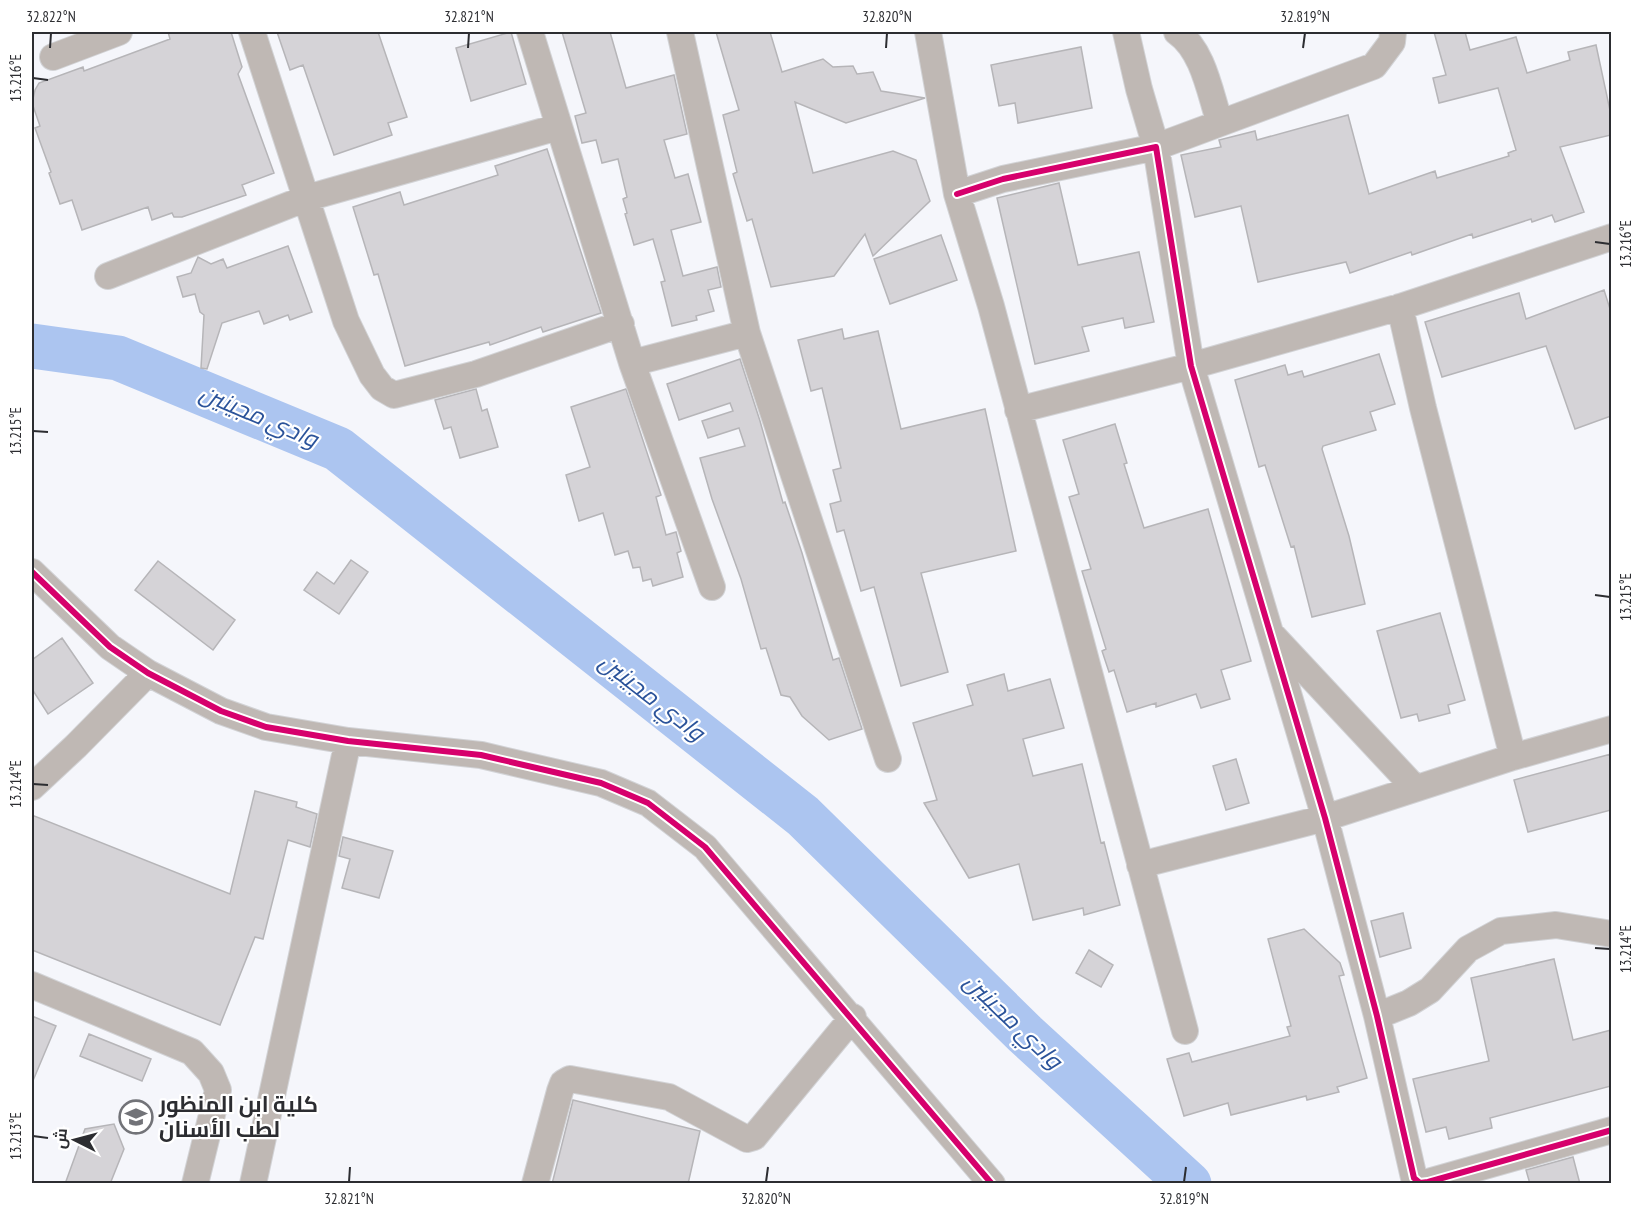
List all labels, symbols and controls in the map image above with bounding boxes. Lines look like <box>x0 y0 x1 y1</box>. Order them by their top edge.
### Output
text: 32.822°N <box>26 7 76 26</box>
text: 32.821°N <box>444 7 494 26</box>
text: 32.820°N <box>862 7 912 26</box>
text: 32.819°N <box>1280 7 1330 26</box>
text: 13.216°E <box>6 54 25 102</box>
text: 13.216°E <box>1616 220 1635 268</box>
water label: وادي مجينين <box>194 377 325 459</box>
text: 13.215°E <box>6 407 25 455</box>
text: 13.215°E <box>1616 573 1635 621</box>
water label: وادي مجينين <box>591 646 713 752</box>
text: 13.214°E <box>6 760 25 808</box>
text: 13.214°E <box>1616 925 1635 973</box>
water label: وادي مجينين <box>955 966 1071 1080</box>
place label: كلية ابن المنظور لطب الأسنان <box>158 1090 318 1143</box>
school or university icon: كلية ابن المنظور لطب الأسنان <box>118 1099 154 1135</box>
north arrow <box>45 1110 105 1170</box>
text: 13.213°E <box>6 1112 25 1160</box>
text: ش <box>49 1127 71 1150</box>
text: 32.821°N <box>324 1189 374 1208</box>
text: 32.820°N <box>741 1189 791 1208</box>
text: 32.819°N <box>1159 1189 1209 1208</box>

